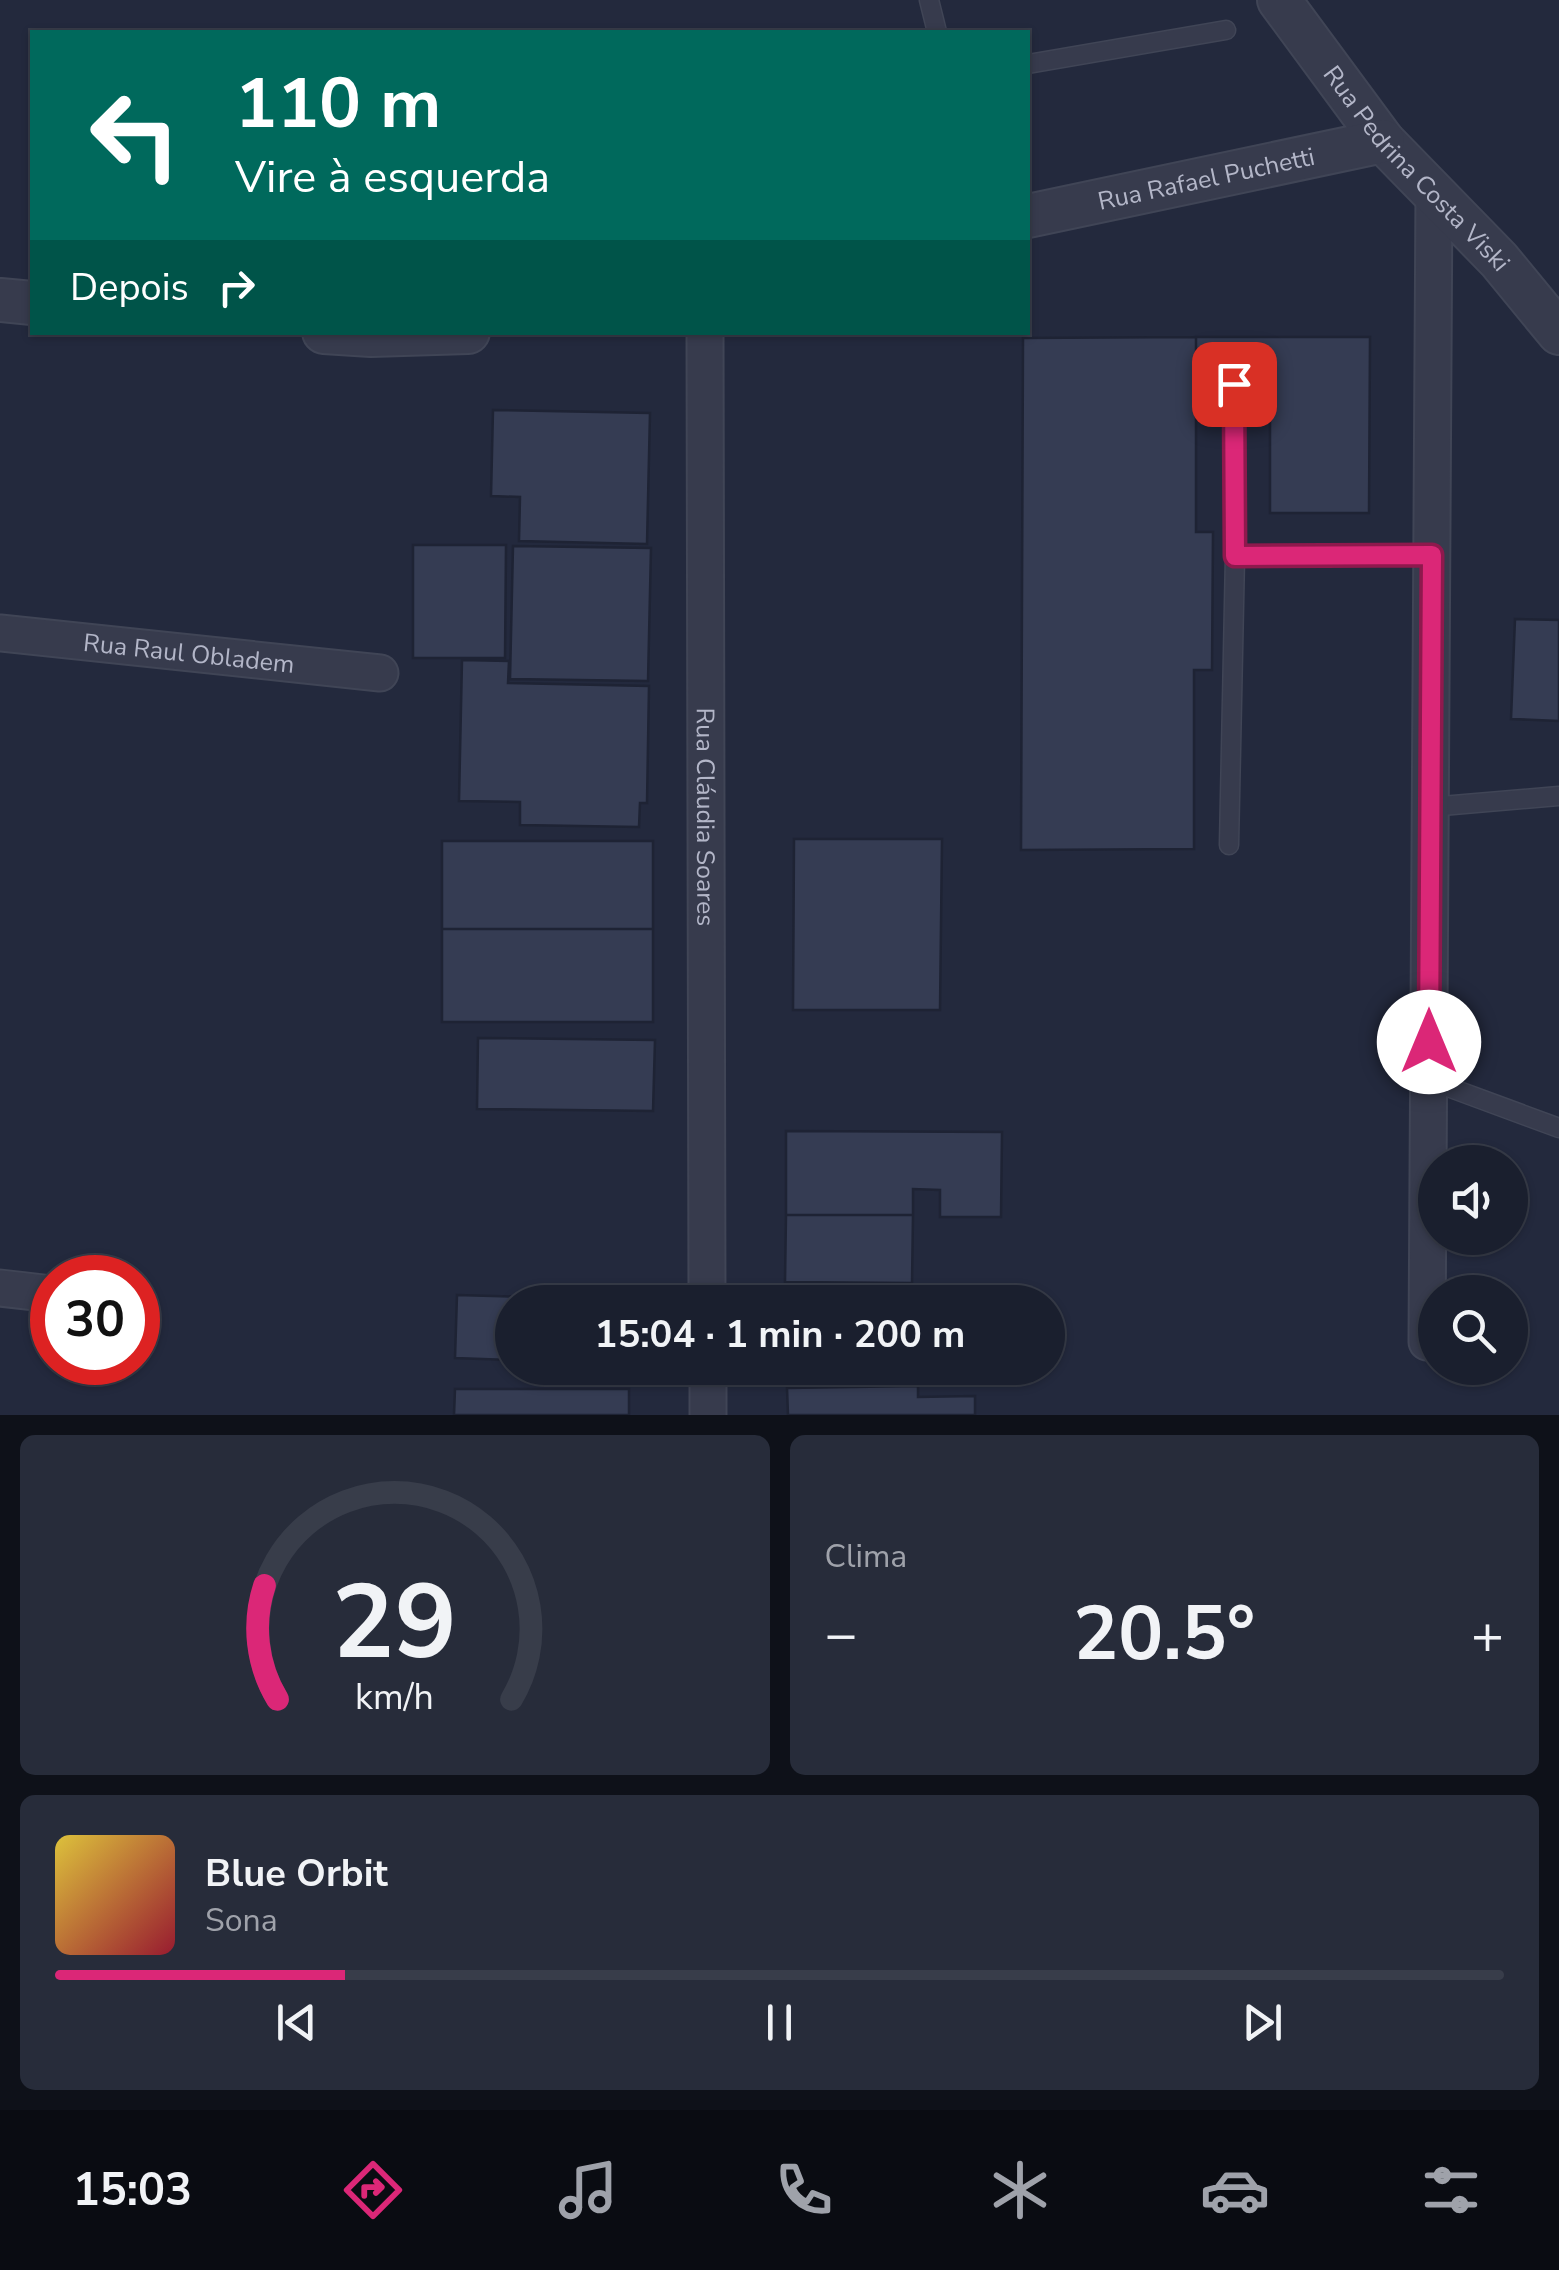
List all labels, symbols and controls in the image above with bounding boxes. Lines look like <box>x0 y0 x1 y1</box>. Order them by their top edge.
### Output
text: 110 m <box>235 56 441 152</box>
street label: Rua Pedrina Costa Viski <box>1315 59 1517 279</box>
icon: left <box>70 70 200 200</box>
street label: Rua Rafael Puchetti <box>1095 140 1318 219</box>
text: Vire à esquerda <box>235 147 550 208</box>
icon: right <box>209 260 264 315</box>
text: Depois <box>70 262 189 313</box>
pin <box>1192 342 1277 427</box>
icon: arrive <box>1207 357 1262 412</box>
street label: Rua Raul Obladem <box>82 626 296 682</box>
street label: Rua Cláudia Soares <box>688 708 722 926</box>
position arrow <box>1377 990 1481 1094</box>
map controls <box>1418 1145 1528 1385</box>
button: sound <box>1418 1145 1528 1255</box>
speed limit sign: 30 <box>30 1255 160 1385</box>
button: search <box>1418 1275 1528 1385</box>
text: 15:04 · 1 min · 200 m <box>595 1309 965 1360</box>
text: Clima <box>825 1535 907 1578</box>
text: 29 <box>332 1552 457 1694</box>
text: 20.5° <box>1073 1583 1255 1685</box>
text: − <box>825 1597 858 1672</box>
text: + <box>1471 1597 1504 1672</box>
text: km/h <box>355 1673 434 1722</box>
text: Blue Orbit <box>205 1848 388 1899</box>
text: Sona <box>205 1899 278 1942</box>
icon: previous <box>269 1995 324 2050</box>
icon: pause <box>752 1995 807 2050</box>
icon: next <box>1235 1995 1290 2050</box>
icon: directions <box>338 2155 408 2225</box>
icon: music <box>553 2155 623 2225</box>
icon: phone <box>769 2155 839 2225</box>
icon: climate <box>985 2155 1055 2225</box>
icon: car <box>1200 2155 1270 2225</box>
icon: filters <box>1416 2155 1486 2225</box>
text: 15:03 <box>73 2160 192 2221</box>

